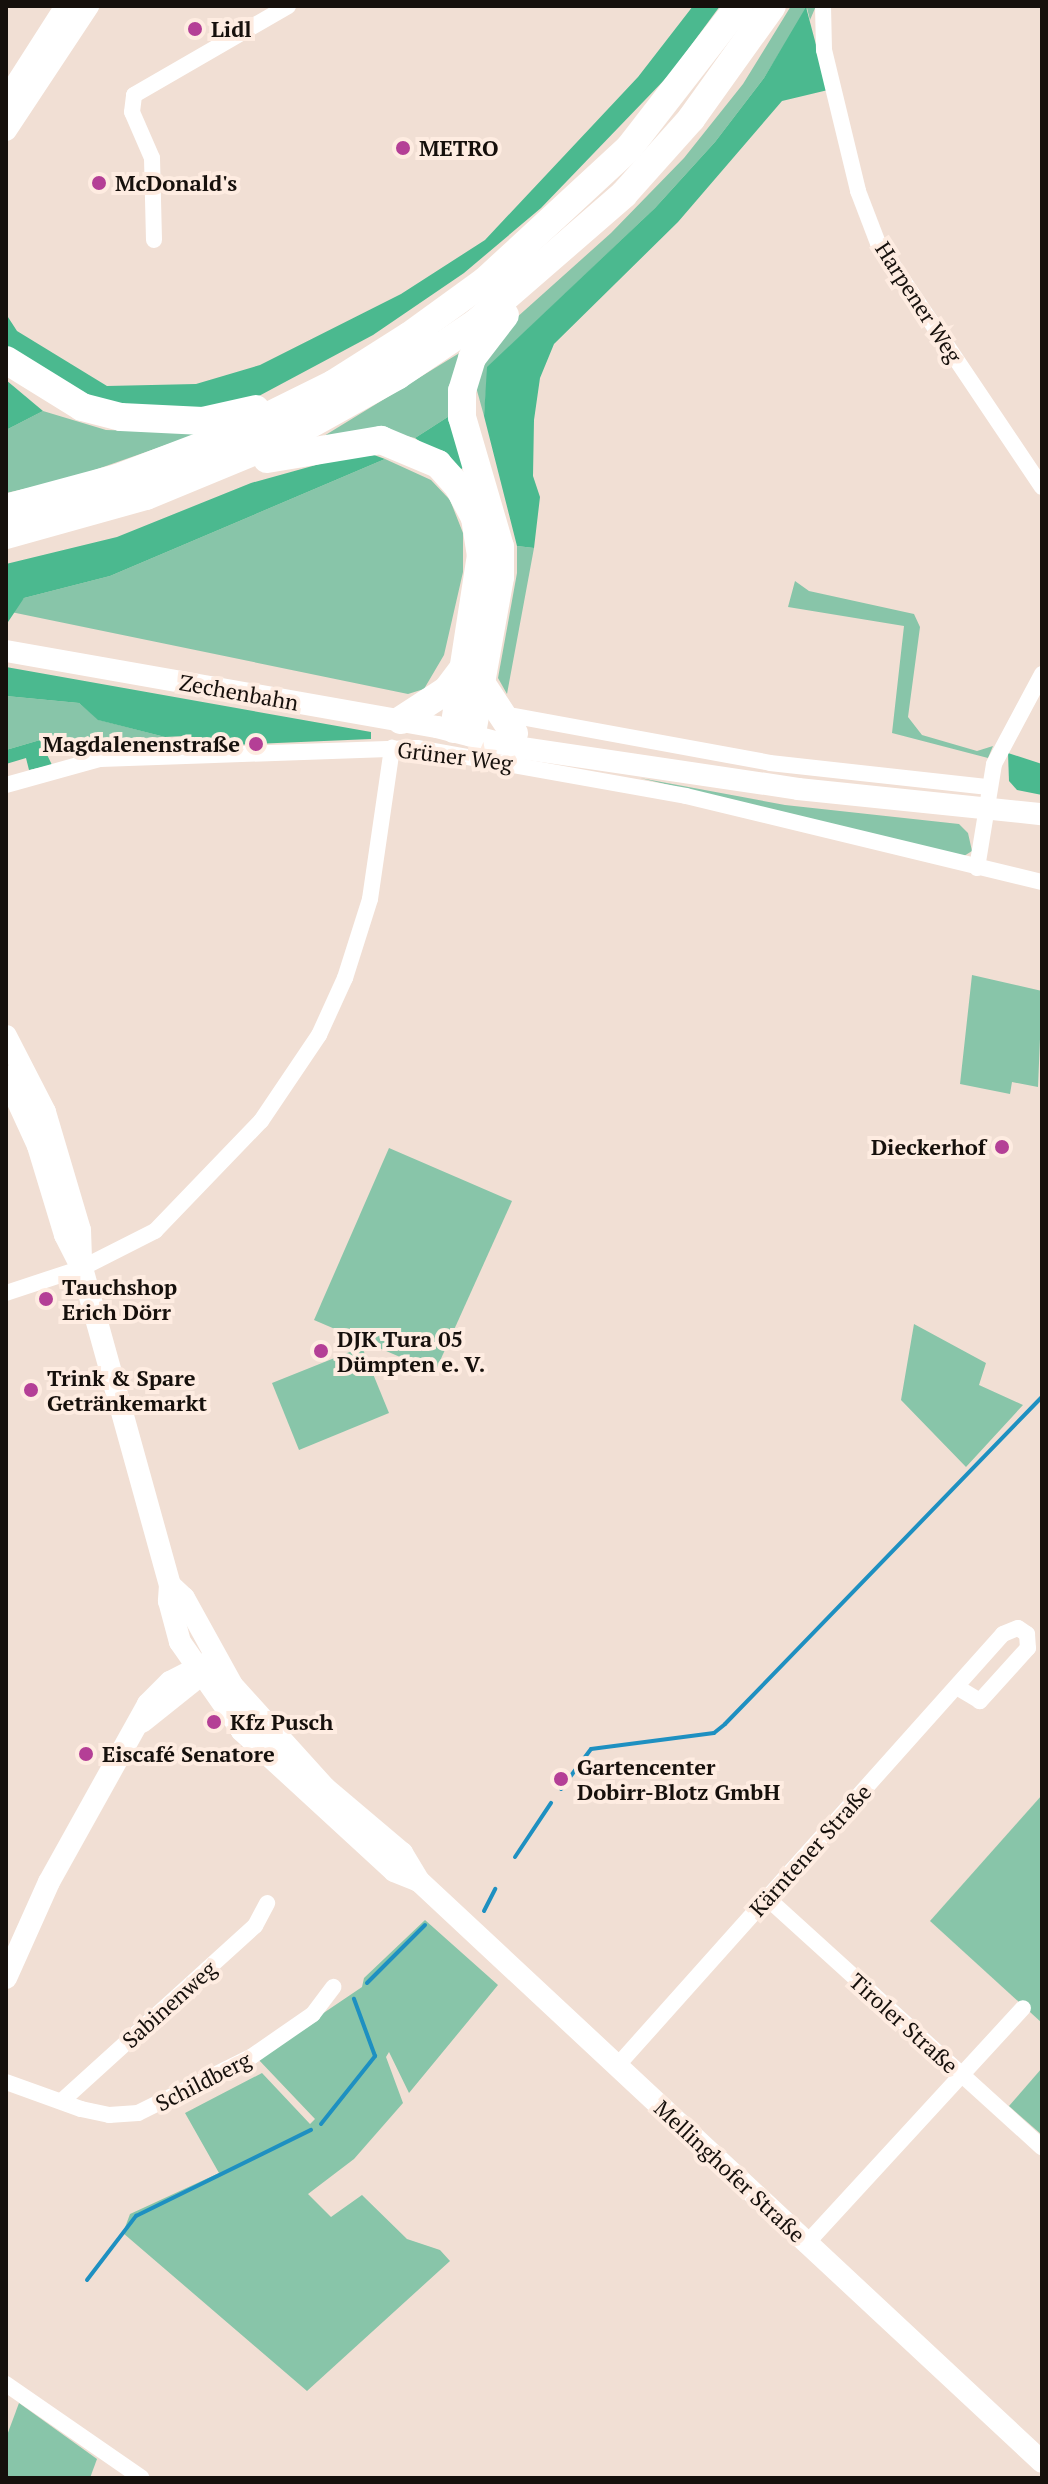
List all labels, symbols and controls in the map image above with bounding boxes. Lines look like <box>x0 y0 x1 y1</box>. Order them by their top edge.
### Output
place label: Lidl <box>211 16 252 42</box>
marker: Lidl <box>186 20 204 38</box>
place label: METRO <box>419 135 498 161</box>
marker: METRO <box>394 139 412 157</box>
place label: McDonald's <box>115 170 237 196</box>
marker: McDonald's <box>90 174 108 192</box>
street label: Harpener Weg <box>870 237 968 367</box>
street label: Zechenbahn <box>177 669 301 715</box>
place label: Magdalenenstraße <box>42 731 240 757</box>
marker: Magdalenenstraße <box>247 735 265 753</box>
street label: Grüner Weg <box>396 736 514 776</box>
place label: Dieckerhof <box>871 1134 986 1160</box>
marker: Dieckerhof <box>993 1138 1011 1156</box>
place label: Tauchshop Erich Dörr <box>62 1273 177 1324</box>
marker: Tauchshop Erich Dörr <box>37 1290 55 1308</box>
place label: DJK Tura 05 Dümpten e. V. <box>337 1325 486 1376</box>
marker: DJK Tura 05 Dümpten e. V. <box>312 1342 330 1360</box>
place label: Trink & Spare Getränkemarkt <box>47 1364 207 1416</box>
marker: Trink & Spare Getränkemarkt <box>22 1381 40 1399</box>
place label: Kfz Pusch <box>230 1709 333 1735</box>
marker: Kfz Pusch <box>205 1713 223 1731</box>
place label: Eiscafé Senatore <box>102 1741 275 1767</box>
marker: Eiscafé Senatore <box>77 1745 95 1763</box>
place label: Gartencenter Dobirr-Blotz GmbH <box>577 1753 780 1804</box>
marker: Gartencenter Dobirr-Blotz GmbH <box>552 1770 570 1788</box>
street label: Kärntener Straße <box>744 1779 876 1921</box>
street label: Sabinenweg <box>117 1955 221 2053</box>
street label: Tiroler Straße <box>844 1967 964 2079</box>
street label: Schildberg <box>151 2046 255 2116</box>
street label: Mellinghofer Straße <box>649 2094 811 2248</box>

